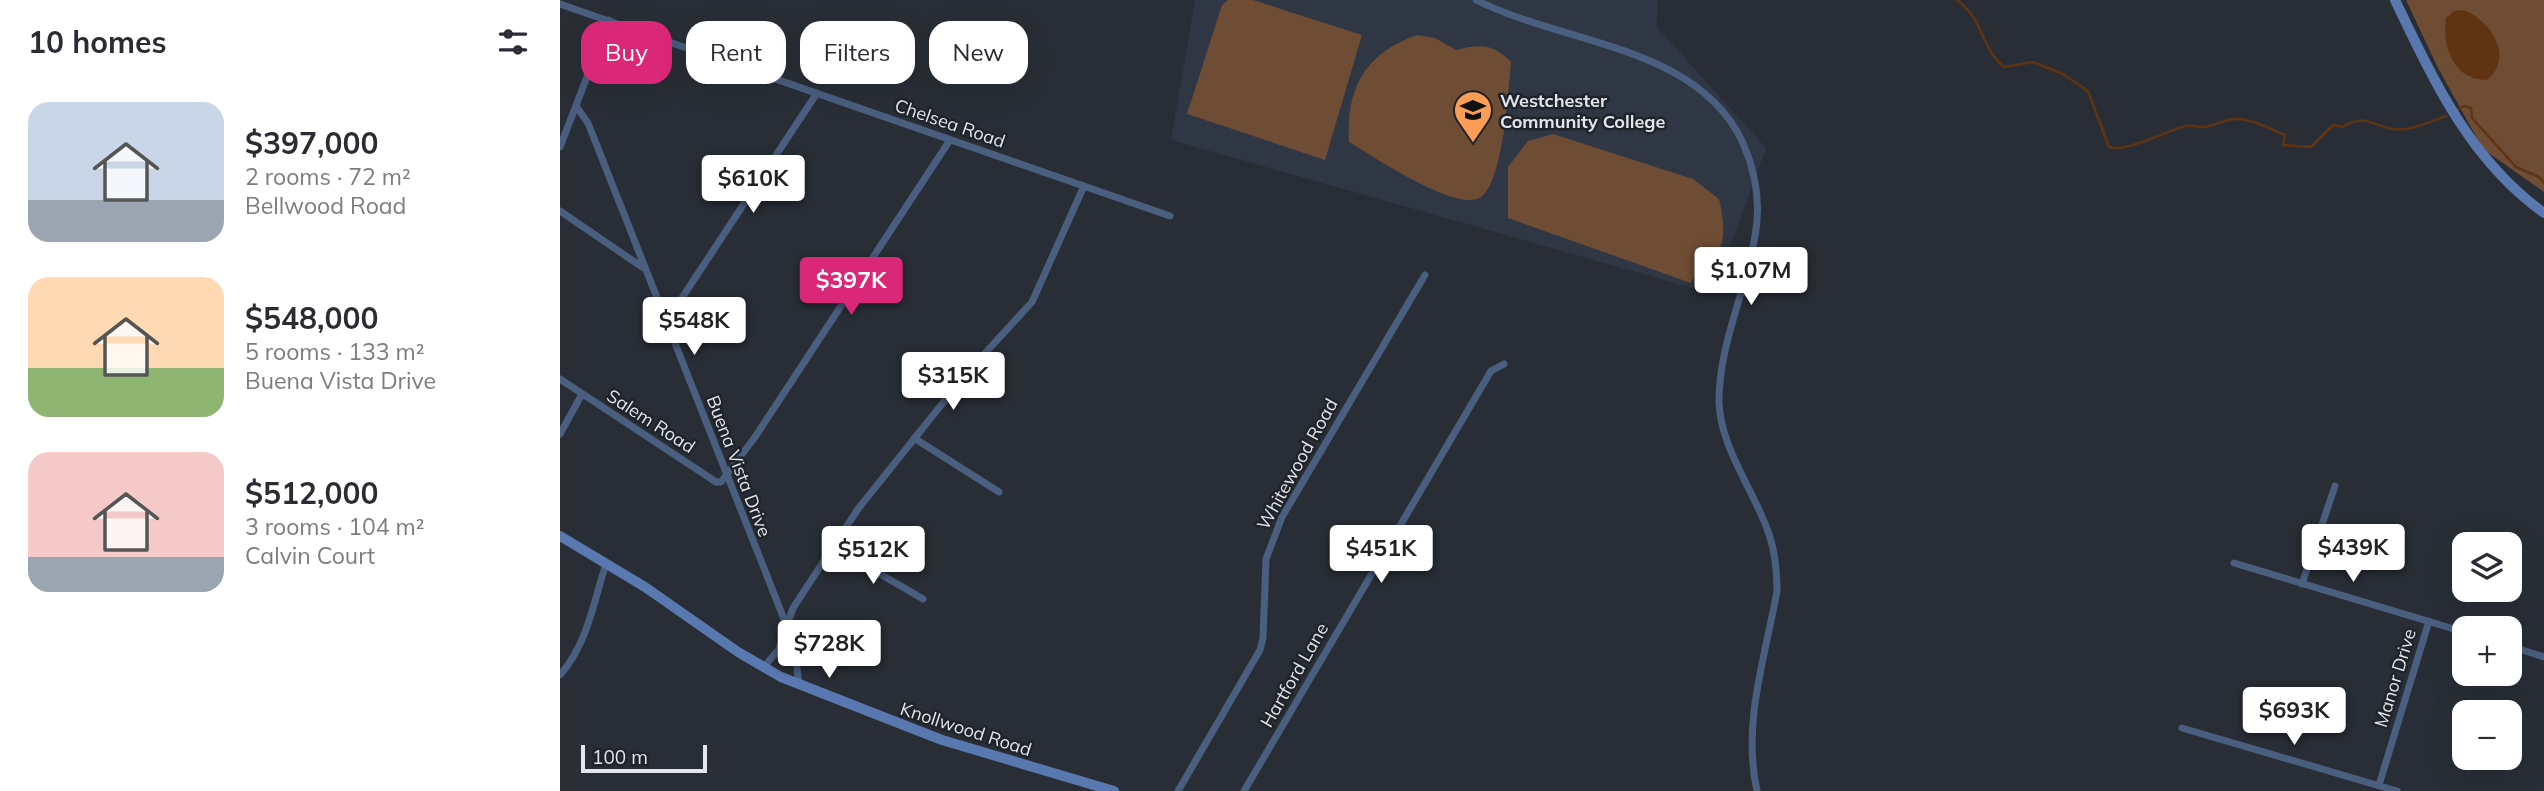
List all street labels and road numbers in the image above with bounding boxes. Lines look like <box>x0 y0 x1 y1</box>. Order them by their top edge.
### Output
street label: Chelsea Road <box>892 93 1008 153</box>
street label: Salem Road <box>602 384 700 458</box>
street label: Buena Vista Drive <box>701 392 777 540</box>
street label: Whitewood Road <box>1251 394 1343 534</box>
street label: Hartford Lane <box>1255 619 1333 731</box>
street label: Manor Drive <box>2369 626 2421 730</box>
street label: Knollwood Road <box>898 697 1034 761</box>

